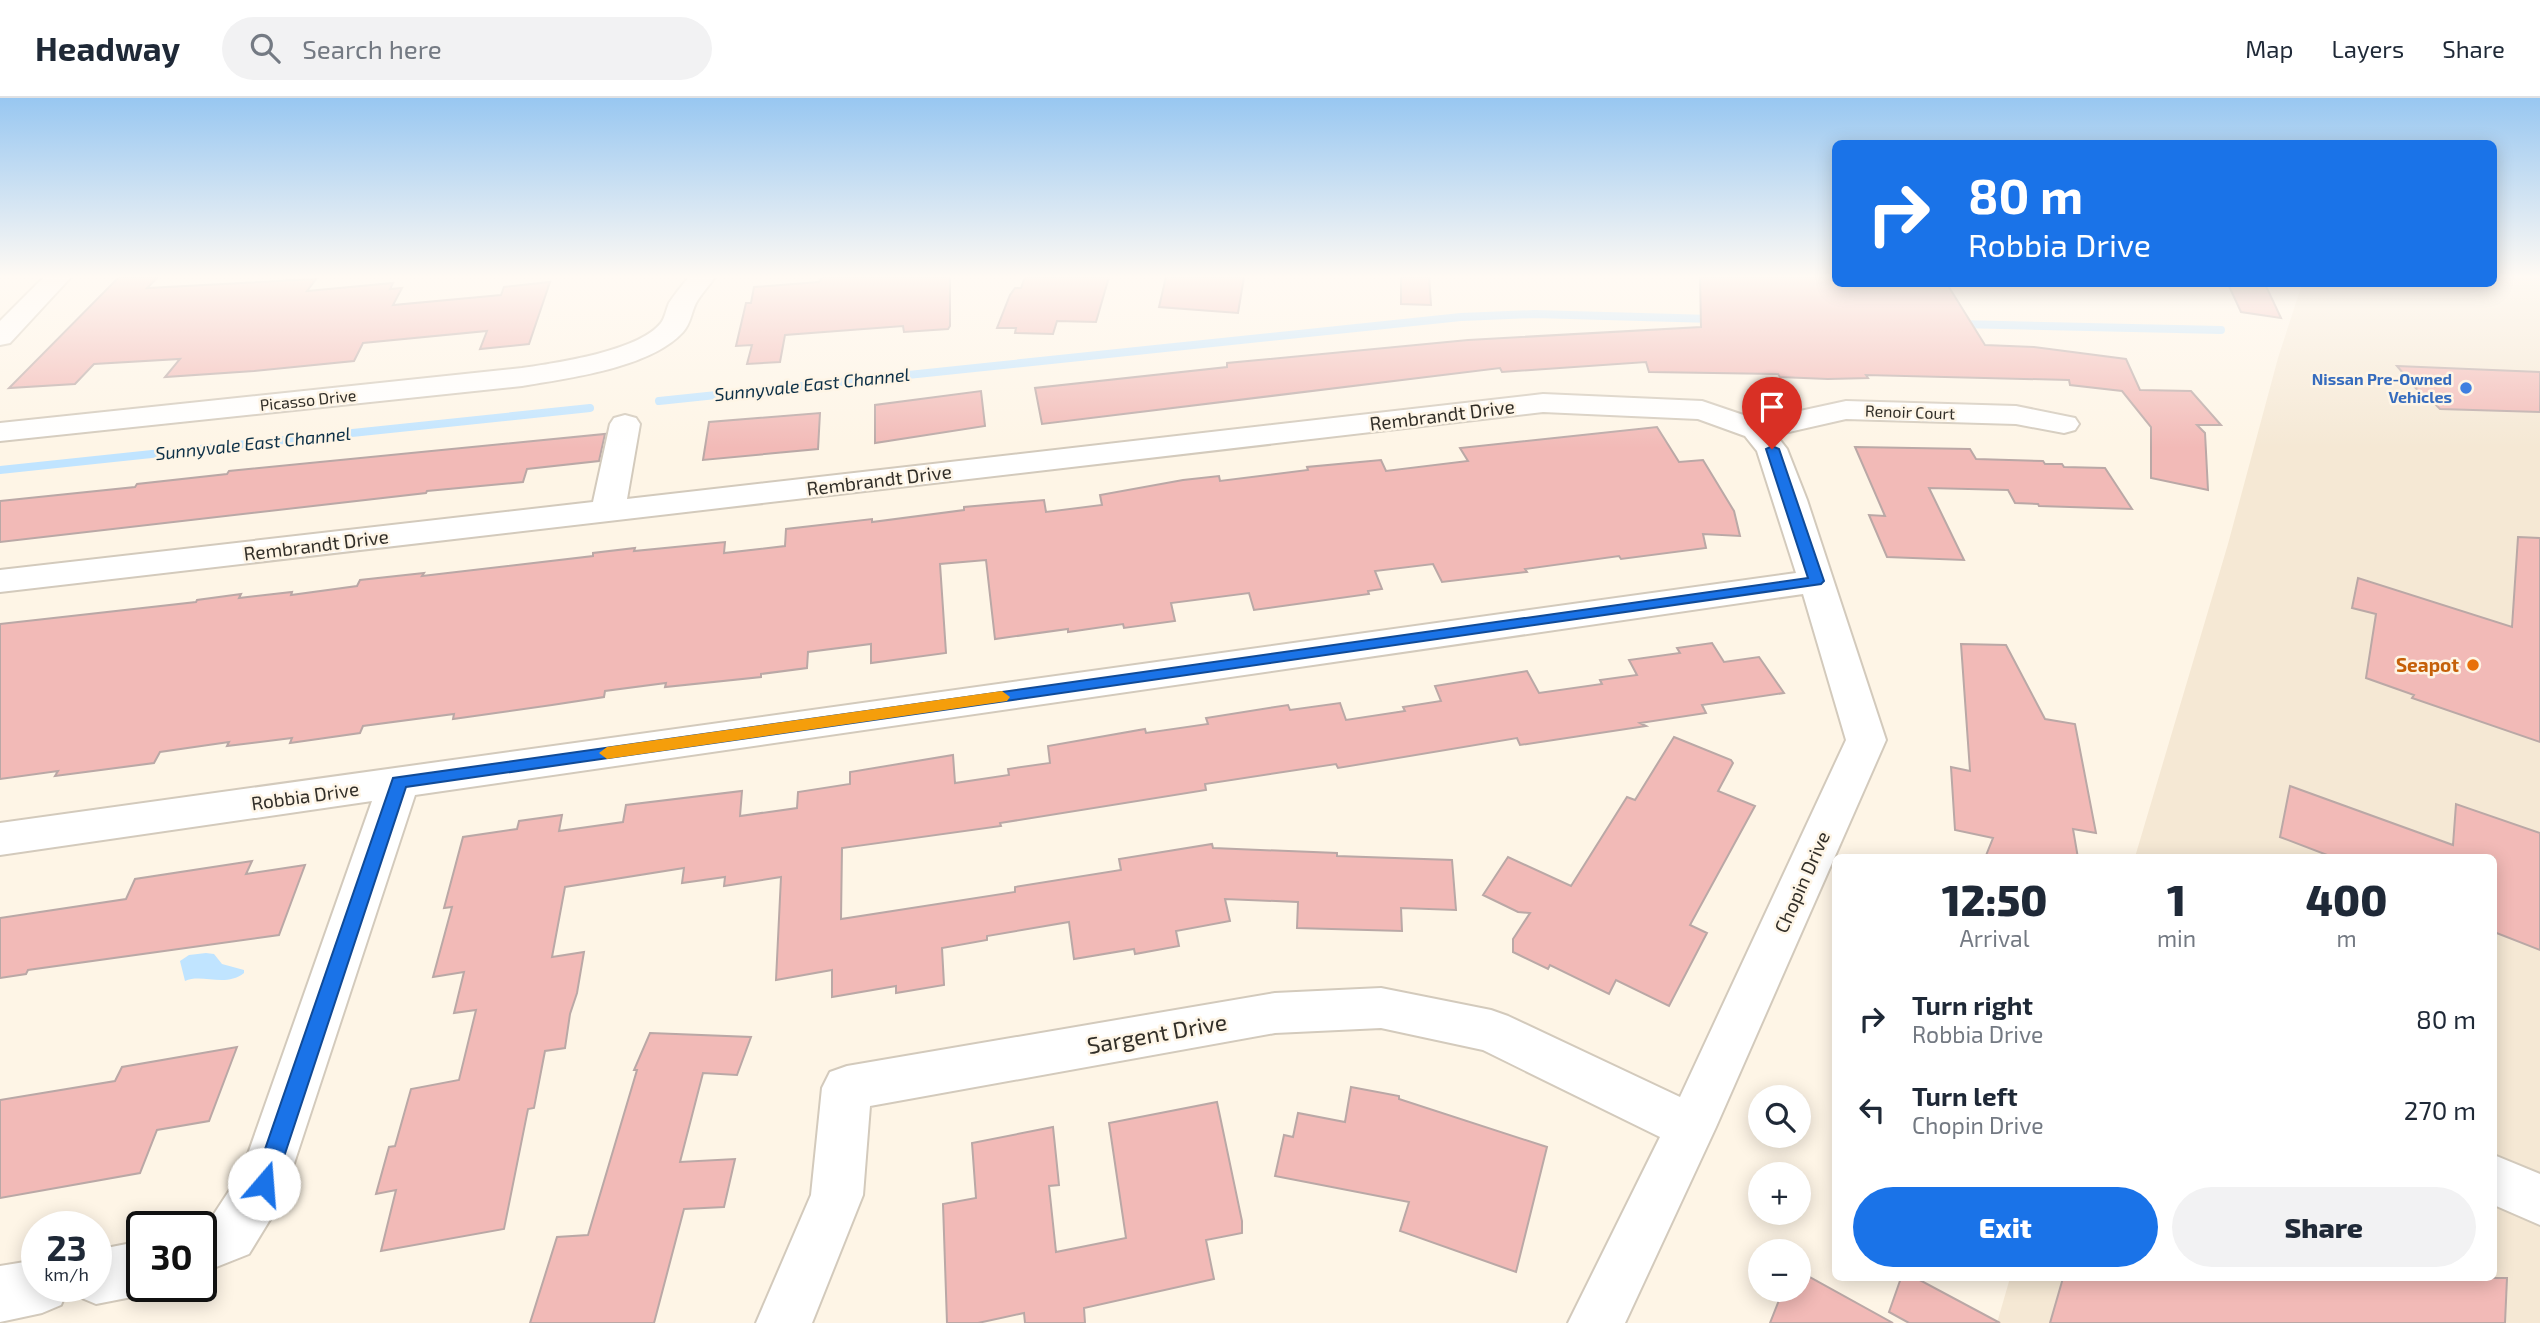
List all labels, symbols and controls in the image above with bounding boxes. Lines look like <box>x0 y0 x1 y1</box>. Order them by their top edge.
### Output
search box <box>222 17 712 80</box>
text: Headway <box>35 28 180 68</box>
icon: search <box>246 29 284 67</box>
text: Search here <box>302 33 442 64</box>
text: Map <box>2245 34 2293 63</box>
text: Layers <box>2331 34 2404 63</box>
text: Share <box>2442 34 2505 63</box>
text: 80 m <box>1968 165 2083 224</box>
icon: right <box>1853 168 1944 259</box>
text: Robbia Drive <box>1968 225 2151 263</box>
water label: Sunnyvale East Channel <box>713 363 911 405</box>
place label: Nissan Pre-Owned Vehicles <box>2312 369 2452 406</box>
pin <box>1742 377 1802 449</box>
marker: Nissan Pre-Owned Vehicles <box>2458 380 2474 396</box>
street label: Picasso Drive <box>259 385 357 414</box>
icon: arrive <box>1753 388 1791 426</box>
street label: Rembrandt Drive <box>1368 394 1516 435</box>
street label: Renoir Court <box>1865 400 1955 423</box>
water label: Sunnyvale East Channel <box>154 422 352 464</box>
street label: Rembrandt Drive <box>805 459 953 500</box>
street label: Rembrandt Drive <box>242 524 390 565</box>
place label: Seapot <box>2396 653 2459 676</box>
marker: Seapot <box>2465 657 2481 673</box>
street label: Robbia Drive <box>250 777 360 814</box>
street label: Chopin Drive <box>1769 827 1834 936</box>
text: 12:50 <box>1942 874 2047 924</box>
text: 1 <box>2167 874 2186 924</box>
text: 400 <box>2306 874 2387 924</box>
text: Arrival <box>1959 924 2029 952</box>
text: min <box>2157 924 2196 952</box>
text: m <box>2337 924 2357 952</box>
text: Turn right <box>1912 989 2033 1020</box>
icon: right <box>1853 1000 1891 1038</box>
text: 80 m <box>2416 1003 2476 1034</box>
street label: Sargent Drive <box>1085 1007 1229 1059</box>
text: Robbia Drive <box>1912 1020 2043 1048</box>
text: Turn left <box>1912 1080 2018 1111</box>
map controls <box>1748 1085 1811 1302</box>
button: search <box>1748 1085 1811 1148</box>
icon: left <box>1853 1091 1891 1129</box>
text: 270 m <box>2404 1094 2476 1125</box>
text: Chopin Drive <box>1912 1111 2044 1139</box>
position arrow <box>227 1147 301 1221</box>
button: + <box>1748 1162 1811 1225</box>
button: Exit <box>1853 1187 2158 1267</box>
button: Share <box>2172 1187 2476 1267</box>
speed limit sign: 30 <box>126 1211 217 1302</box>
text: 23 <box>46 1226 87 1268</box>
button: − <box>1748 1239 1811 1302</box>
text: km/h <box>44 1263 89 1285</box>

